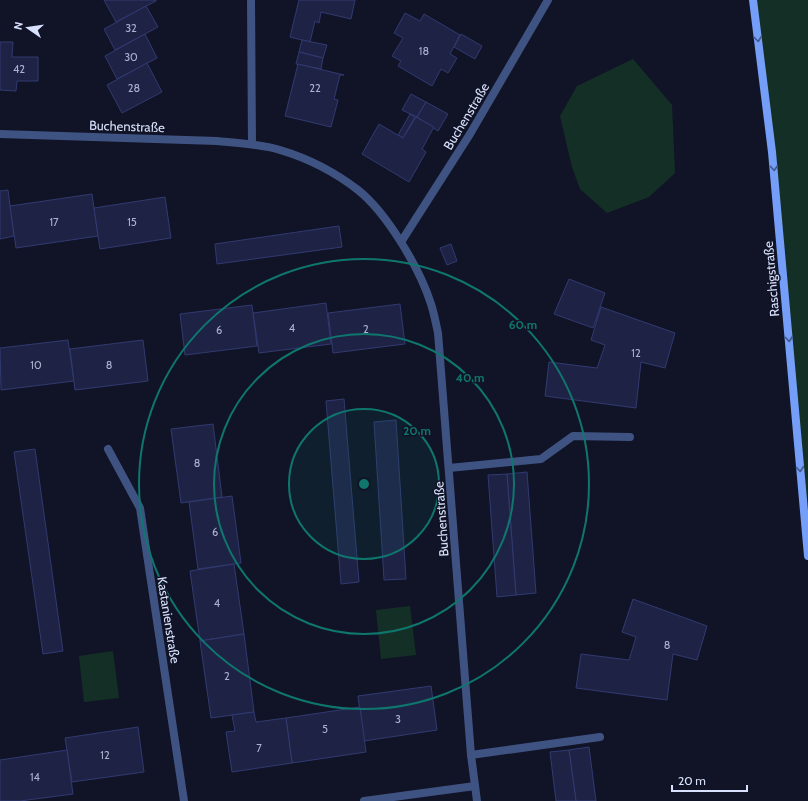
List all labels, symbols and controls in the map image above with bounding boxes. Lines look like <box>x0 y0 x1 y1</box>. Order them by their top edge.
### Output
north arrow <box>8 8 48 48</box>
text: N <box>11 20 26 31</box>
house number: 32 <box>125 21 137 35</box>
one-way arrow <box>753 36 762 42</box>
house number: 18 <box>419 44 429 58</box>
house number: 30 <box>124 50 138 64</box>
house number: 42 <box>13 62 25 76</box>
street label: Buchenstraße <box>440 79 492 152</box>
house number: 28 <box>128 81 140 95</box>
house number: 22 <box>309 81 321 95</box>
street label: Buchenstraße <box>89 117 165 135</box>
one-way arrow <box>769 165 778 171</box>
house number: 17 <box>49 215 59 229</box>
house number: 15 <box>127 215 137 229</box>
street label: Raschigstraße <box>760 240 782 317</box>
text: 60 m <box>509 317 537 332</box>
house number: 4 <box>289 321 296 335</box>
house number: 2 <box>363 322 369 336</box>
house number: 6 <box>216 323 222 337</box>
one-way arrow <box>784 336 793 342</box>
house number: 12 <box>631 346 641 360</box>
house number: 10 <box>30 358 42 372</box>
house number: 8 <box>106 358 112 372</box>
text: 40 m <box>455 370 485 385</box>
text: 20 m <box>403 423 431 438</box>
house number: 8 <box>194 456 200 470</box>
one-way arrow <box>796 466 805 472</box>
centre of rings <box>357 477 371 491</box>
street label: Buchenstraße <box>430 480 452 557</box>
house number: 6 <box>212 525 218 539</box>
street label: Kastanienstraße <box>154 575 184 665</box>
house number: 4 <box>214 596 221 610</box>
house number: 8 <box>664 638 670 652</box>
house number: 2 <box>224 669 230 683</box>
house number: 3 <box>395 712 401 726</box>
house number: 5 <box>322 722 328 736</box>
house number: 7 <box>256 741 262 755</box>
house number: 12 <box>100 748 110 762</box>
scale bar <box>672 767 747 793</box>
house number: 14 <box>30 770 41 784</box>
text: 20 m <box>678 773 706 788</box>

